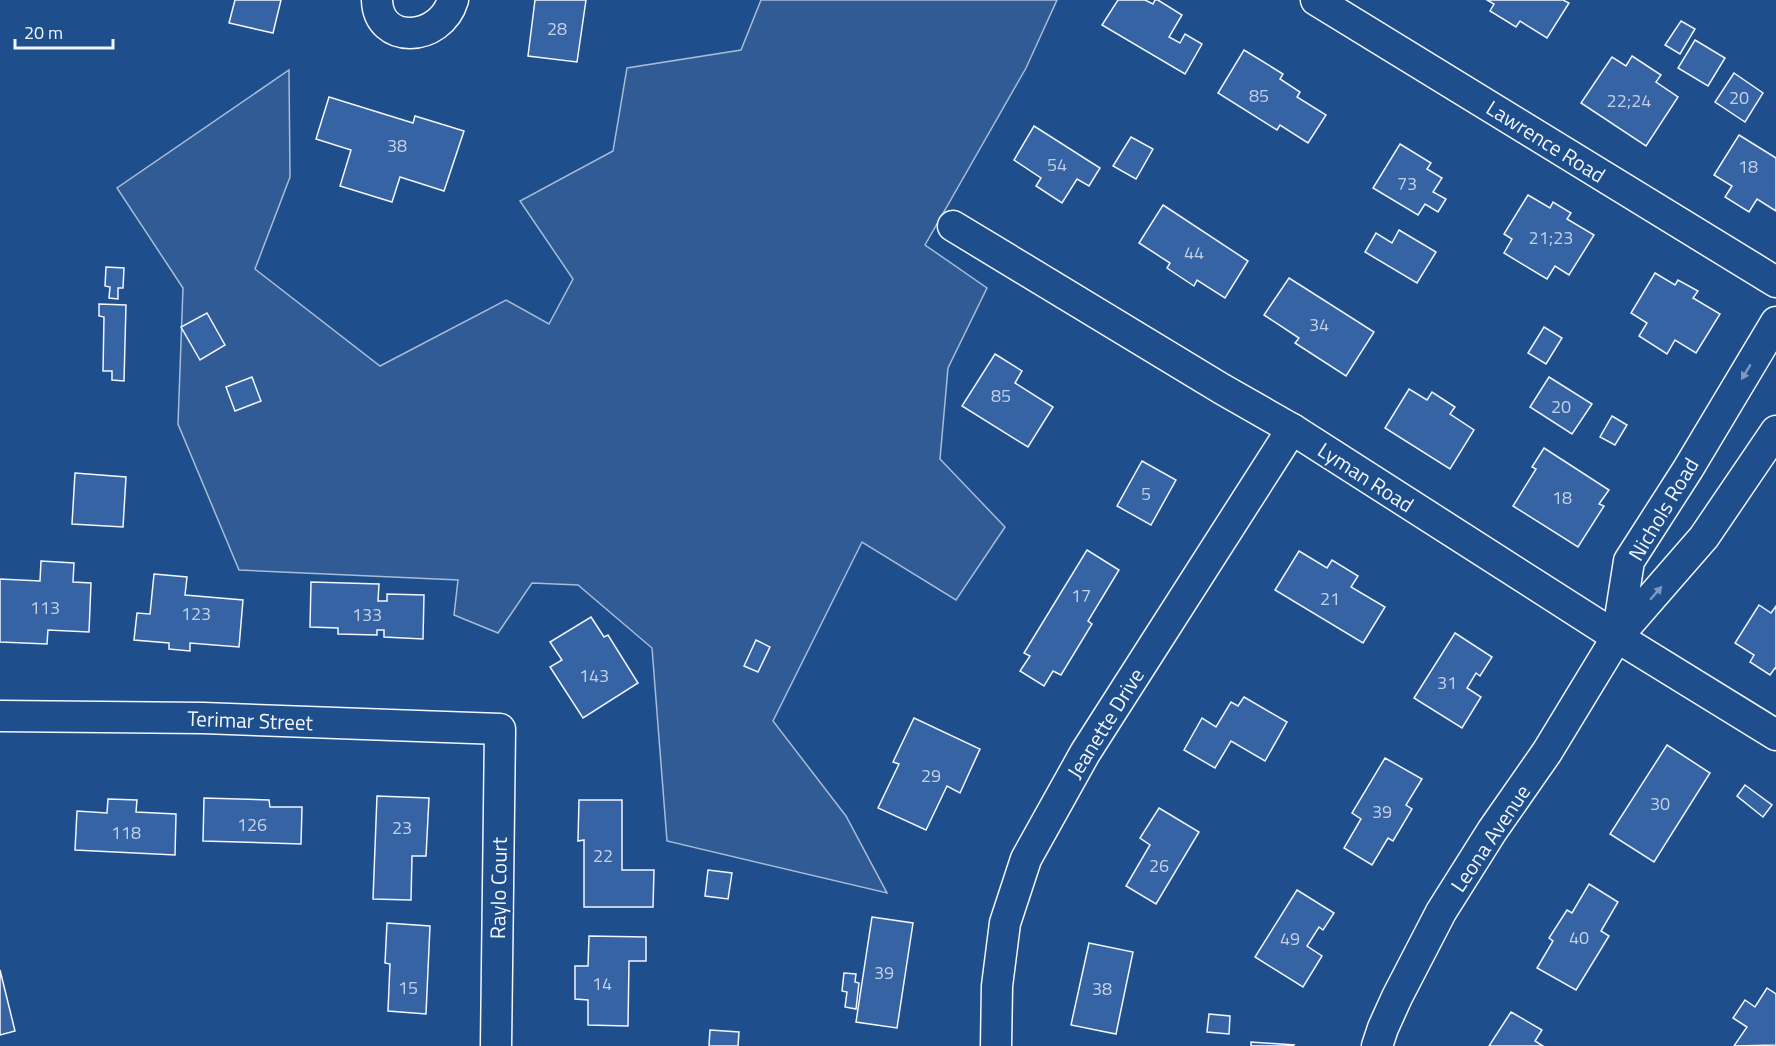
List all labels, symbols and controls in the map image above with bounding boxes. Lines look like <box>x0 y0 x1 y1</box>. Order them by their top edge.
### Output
scale bar <box>15 12 112 50</box>
house number: 28 <box>547 15 567 42</box>
text: 20 m <box>24 19 63 46</box>
house number: 85 <box>1249 82 1269 109</box>
house number: 20 <box>1729 84 1749 111</box>
house number: 22;24 <box>1607 87 1651 114</box>
street label: Lawrence Road <box>1480 92 1612 190</box>
house number: 38 <box>387 132 407 159</box>
house number: 54 <box>1047 151 1067 178</box>
house number: 18 <box>1738 153 1758 180</box>
house number: 73 <box>1397 170 1417 197</box>
house number: 21;23 <box>1529 224 1573 251</box>
house number: 44 <box>1184 239 1204 266</box>
house number: 34 <box>1309 311 1329 338</box>
one-way arrow <box>1740 364 1751 380</box>
house number: 85 <box>991 382 1011 409</box>
house number: 20 <box>1551 393 1571 420</box>
street label: Lyman Road <box>1312 434 1420 520</box>
street label: Nichols Road <box>1620 451 1706 567</box>
house number: 5 <box>1141 480 1151 507</box>
house number: 18 <box>1552 484 1572 511</box>
house number: 17 <box>1071 582 1091 609</box>
house number: 21 <box>1320 585 1340 612</box>
one-way arrow <box>1649 585 1662 601</box>
house number: 113 <box>30 594 60 621</box>
house number: 123 <box>181 600 211 627</box>
house number: 133 <box>352 601 382 628</box>
house number: 143 <box>579 662 609 689</box>
street label: Jeanette Drive <box>1058 662 1152 784</box>
house number: 31 <box>1437 669 1457 696</box>
street label: Terimar Street <box>187 702 314 738</box>
house number: 29 <box>921 762 941 789</box>
street label: Leona Avenue <box>1442 778 1538 898</box>
house number: 30 <box>1650 790 1670 817</box>
house number: 39 <box>1372 798 1392 825</box>
house number: 126 <box>237 811 267 838</box>
house number: 23 <box>392 814 412 841</box>
house number: 118 <box>111 819 141 846</box>
street label: Raylo Court <box>481 836 515 939</box>
house number: 22 <box>593 842 613 869</box>
house number: 26 <box>1149 852 1169 879</box>
house number: 40 <box>1569 924 1589 951</box>
house number: 49 <box>1280 925 1300 952</box>
house number: 39 <box>874 959 894 986</box>
house number: 14 <box>592 970 612 997</box>
house number: 15 <box>398 974 418 1001</box>
house number: 38 <box>1092 975 1112 1002</box>

